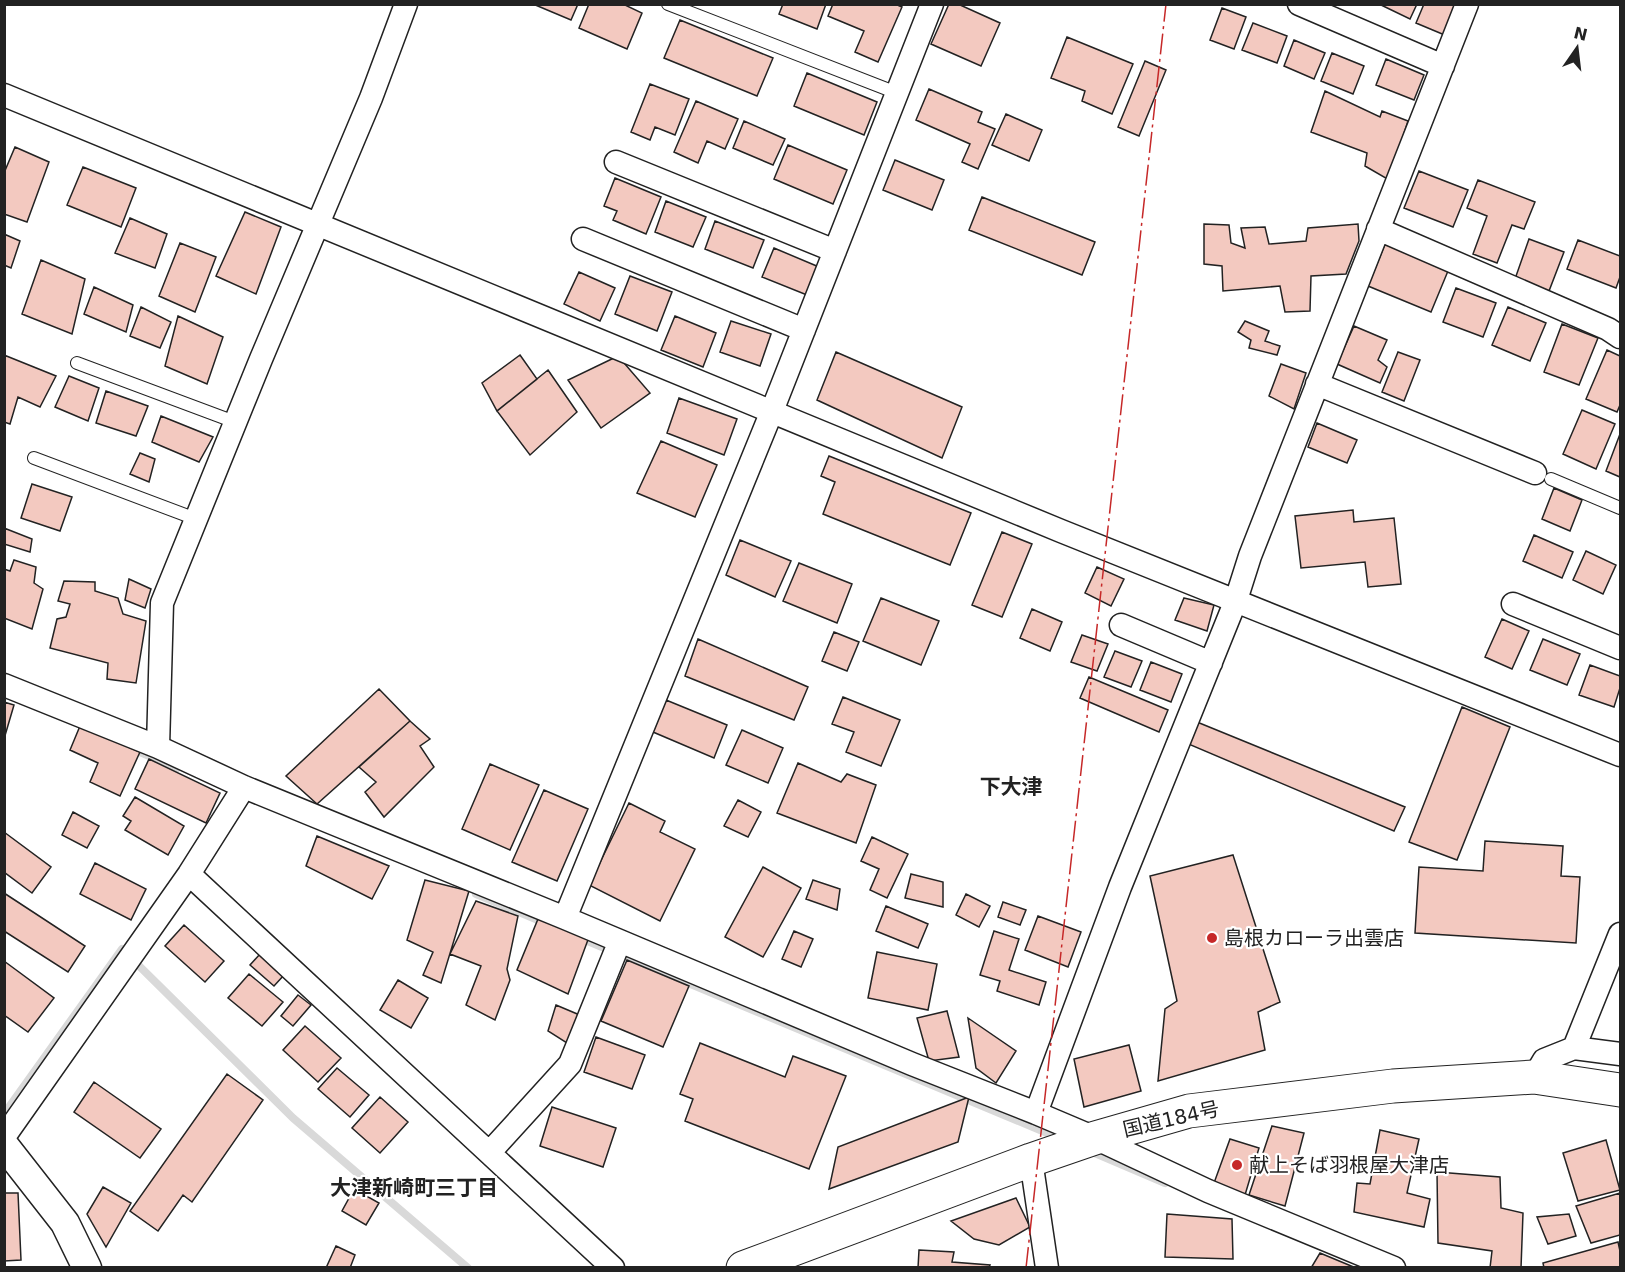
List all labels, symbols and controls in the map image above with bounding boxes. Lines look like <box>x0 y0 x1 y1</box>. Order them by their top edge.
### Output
north arrow <box>1547 18 1607 78</box>
text: N <box>1572 23 1589 45</box>
district label: 下大津 <box>980 775 1043 799</box>
place label: 島根カローラ出雲店 <box>1224 926 1404 950</box>
marker: 島根カローラ出雲店 <box>1205 931 1219 945</box>
street label: 国道184号 <box>1120 1096 1222 1142</box>
place label: 献上そば羽根屋大津店 <box>1249 1153 1449 1177</box>
marker: 献上そば羽根屋大津店 <box>1230 1158 1244 1172</box>
district label: 大津新崎町三丁目 <box>330 1176 498 1200</box>

